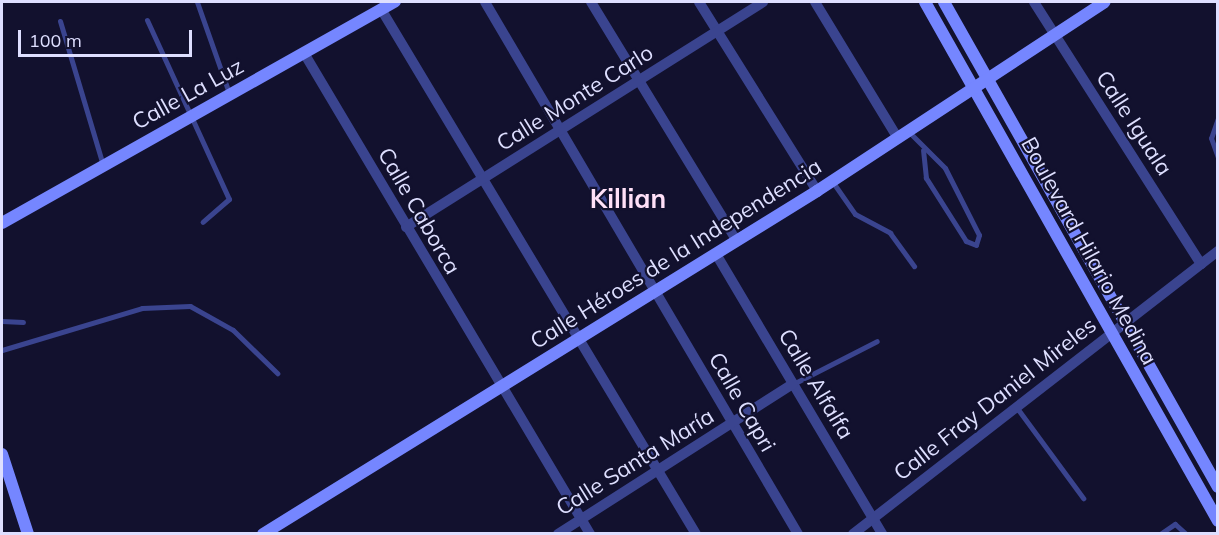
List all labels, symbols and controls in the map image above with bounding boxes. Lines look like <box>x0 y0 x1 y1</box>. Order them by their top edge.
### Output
scale bar <box>21 18 195 56</box>
text: 100 m <box>29 29 82 52</box>
street label: Calle Monte Carlo <box>492 39 658 157</box>
street label: Calle La Luz <box>128 53 248 135</box>
street label: Calle Iguala <box>1090 66 1178 180</box>
street label: Boulevard Hilario Medina <box>1015 133 1163 369</box>
street label: Calle Caborca <box>372 143 466 279</box>
street label: Calle Héroes de la Independencia <box>526 153 826 355</box>
district label: Killian <box>590 183 666 215</box>
street label: Calle Fray Daniel Mireles <box>889 312 1101 486</box>
street label: Calle Alfalfa <box>773 324 859 444</box>
street label: Calle Capri <box>703 348 781 456</box>
street label: Calle Santa María <box>551 403 719 521</box>

